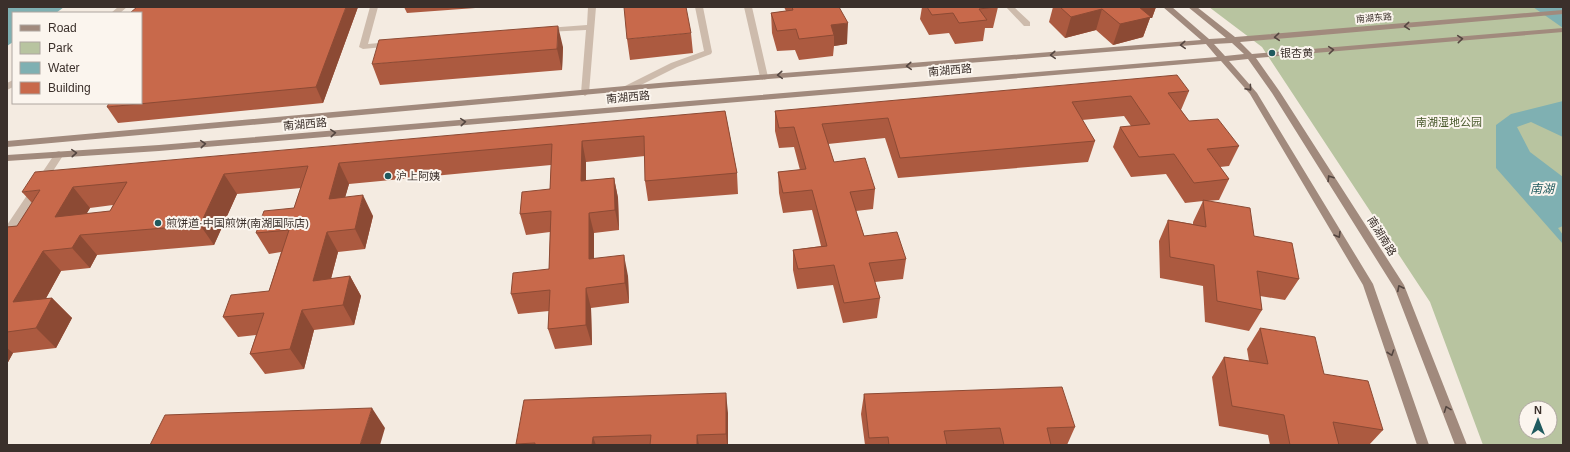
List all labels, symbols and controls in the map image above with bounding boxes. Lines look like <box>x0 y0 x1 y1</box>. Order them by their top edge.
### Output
street label: 南湖东路 <box>1356 11 1392 25</box>
legend <box>12 12 142 104</box>
text: Road <box>48 21 77 35</box>
one-way arrow <box>1404 21 1410 30</box>
one-way arrow <box>1274 32 1280 41</box>
one-way arrow <box>1457 34 1463 43</box>
one-way arrow <box>1180 40 1186 49</box>
text: Park <box>48 41 74 55</box>
one-way arrow <box>1328 45 1334 54</box>
place label: 银杏黄 <box>1280 47 1313 59</box>
marker: 银杏黄 <box>1267 48 1277 58</box>
one-way arrow <box>1050 50 1056 59</box>
text: Water <box>48 61 80 75</box>
one-way arrow <box>906 61 912 70</box>
street label: 南湖西路 <box>928 62 972 78</box>
one-way arrow <box>777 71 783 80</box>
text: Building <box>48 81 91 95</box>
one-way arrow <box>1244 83 1251 91</box>
street label: 南湖西路 <box>606 89 650 105</box>
street label: 南湖西路 <box>283 116 327 132</box>
park label: 南湖湿地公园 <box>1416 116 1482 128</box>
one-way arrow <box>460 118 466 127</box>
one-way arrow <box>330 129 336 138</box>
one-way arrow <box>200 139 207 148</box>
one-way arrow <box>71 149 77 158</box>
place label: 沪上阿姨 <box>396 170 440 182</box>
marker: 沪上阿姨 <box>383 171 393 181</box>
one-way arrow <box>1328 175 1335 182</box>
water label: 南湖 <box>1530 182 1556 196</box>
street label: 南湖南路 <box>1365 214 1399 258</box>
place label: 煎饼道·中国煎饼(南湖国际店) <box>166 217 309 229</box>
marker: 煎饼道·中国煎饼(南湖国际店) <box>153 218 163 228</box>
one-way arrow <box>1333 231 1341 238</box>
one-way arrow <box>1397 284 1404 292</box>
one-way arrow <box>1387 349 1395 356</box>
north arrow <box>1518 400 1558 440</box>
text: N <box>1534 404 1542 416</box>
one-way arrow <box>1444 405 1452 412</box>

